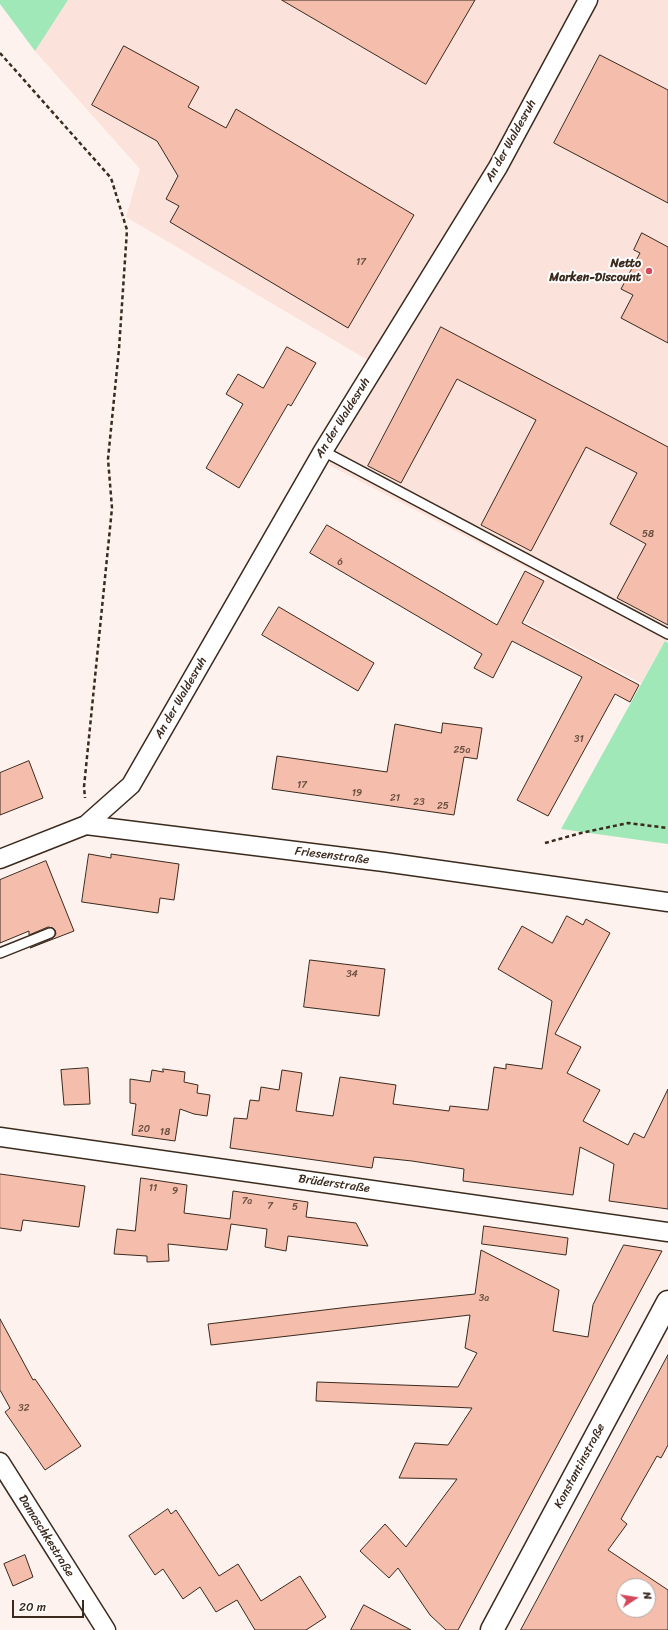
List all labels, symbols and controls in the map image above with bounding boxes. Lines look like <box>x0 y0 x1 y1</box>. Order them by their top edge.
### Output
street label: An der Waldesruh <box>482 97 540 185</box>
house number: 17 <box>356 256 366 268</box>
place label: Netto Marken-Discount <box>549 257 641 285</box>
marker: Netto Marken-Discount <box>644 266 654 276</box>
street label: An der Waldesruh <box>313 375 373 461</box>
house number: 58 <box>642 528 654 540</box>
house number: 6 <box>337 556 343 568</box>
street label: An der Waldesruh <box>152 655 210 741</box>
house number: 31 <box>574 733 584 745</box>
house number: 25a <box>454 744 470 756</box>
house number: 17 <box>297 779 307 791</box>
house number: 19 <box>352 787 362 799</box>
house number: 21 <box>390 792 400 804</box>
house number: 23 <box>413 796 425 808</box>
house number: 25 <box>437 800 449 812</box>
street label: Friesenstraße <box>294 844 370 868</box>
house number: 34 <box>346 968 358 980</box>
house number: 20 <box>138 1123 150 1135</box>
house number: 18 <box>160 1126 170 1138</box>
street label: Brüderstraße <box>297 1172 371 1196</box>
house number: 11 <box>149 1182 157 1194</box>
house number: 9 <box>172 1185 178 1197</box>
house number: 7a <box>242 1195 252 1207</box>
house number: 7 <box>267 1200 273 1212</box>
house number: 5 <box>292 1201 298 1213</box>
house number: 3a <box>479 1292 489 1304</box>
house number: 32 <box>18 1402 30 1414</box>
street label: Konstantinstraße <box>552 1421 608 1511</box>
street label: Damaschkestraße <box>15 1492 77 1580</box>
north arrow <box>616 1578 656 1618</box>
text: N <box>637 1590 657 1601</box>
scale bar <box>14 1592 86 1618</box>
text: 20 m <box>19 1596 46 1618</box>

